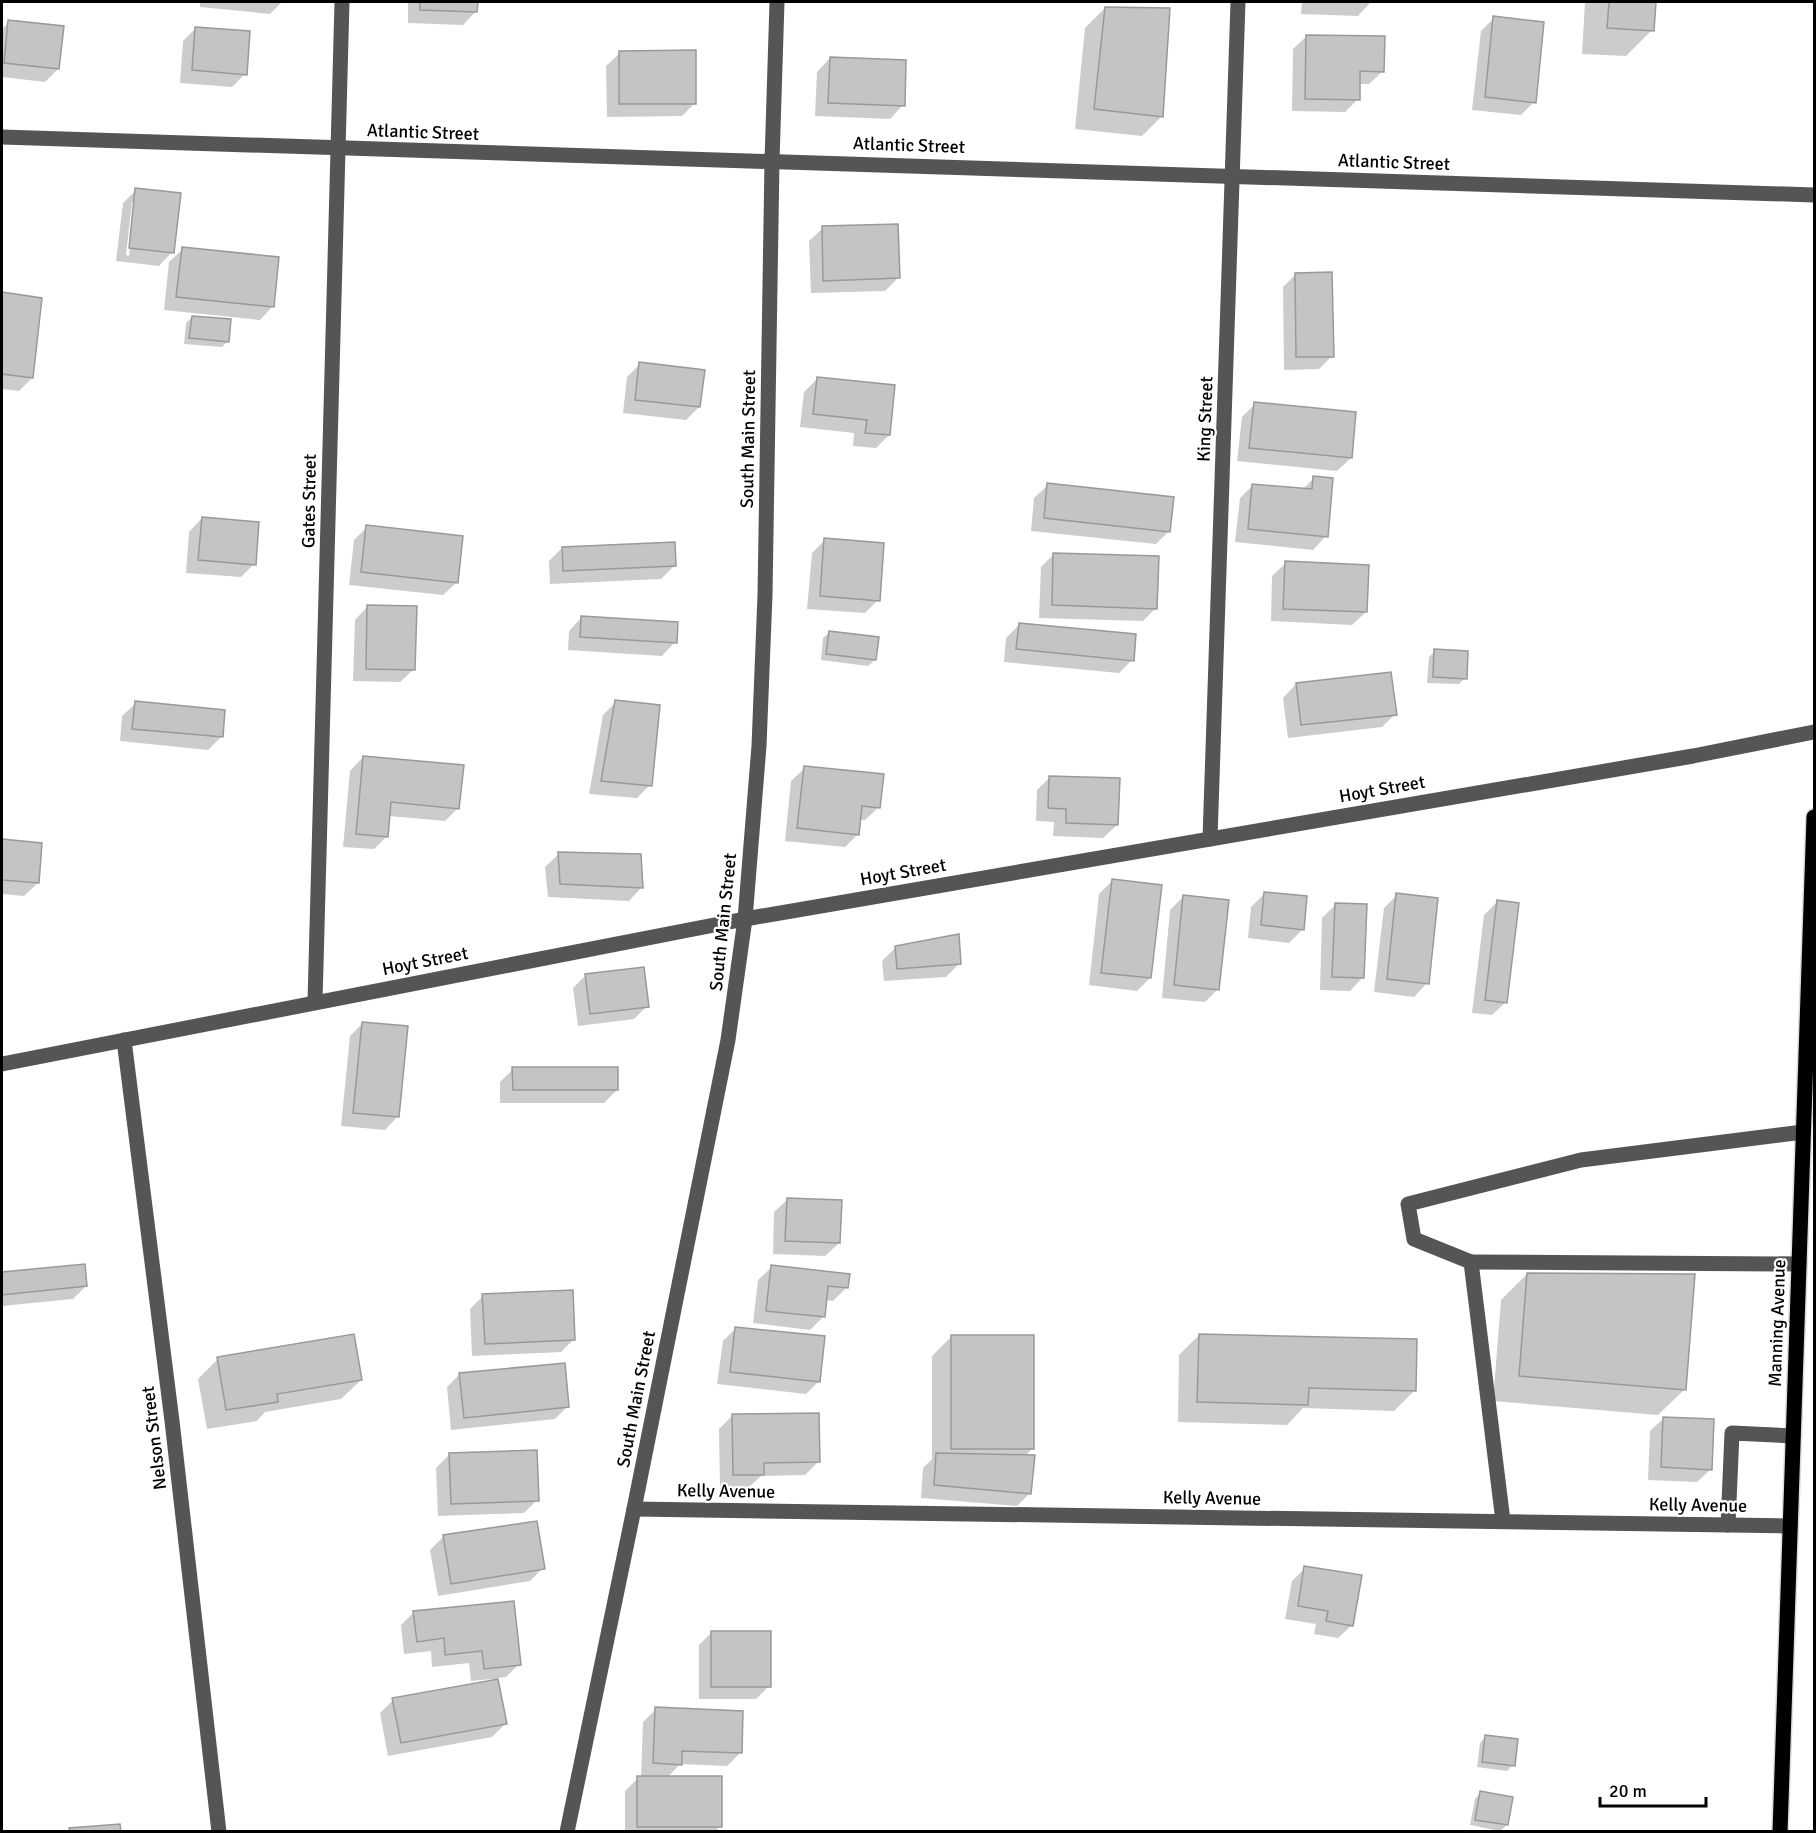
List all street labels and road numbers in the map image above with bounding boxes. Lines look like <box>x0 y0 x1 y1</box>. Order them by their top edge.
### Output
street label: Atlantic Street <box>367 119 479 145</box>
street label: Atlantic Street <box>853 132 965 158</box>
street label: Atlantic Street <box>1338 149 1450 175</box>
street label: South Main Street <box>736 370 760 508</box>
street label: King Street <box>1193 376 1217 462</box>
street label: Gates Street <box>297 454 321 548</box>
street label: Hoyt Street <box>1337 771 1427 807</box>
street label: South Main Street <box>705 852 741 992</box>
street label: Hoyt Street <box>858 854 948 890</box>
street label: Hoyt Street <box>380 942 470 980</box>
street label: Manning Avenue <box>1764 1259 1790 1387</box>
street label: South Main Street <box>612 1329 660 1469</box>
street label: Nelson Street <box>137 1385 171 1491</box>
street label: Kelly Avenue <box>677 1479 775 1503</box>
street label: Kelly Avenue <box>1163 1486 1261 1510</box>
street label: Kelly Avenue <box>1649 1493 1747 1517</box>

